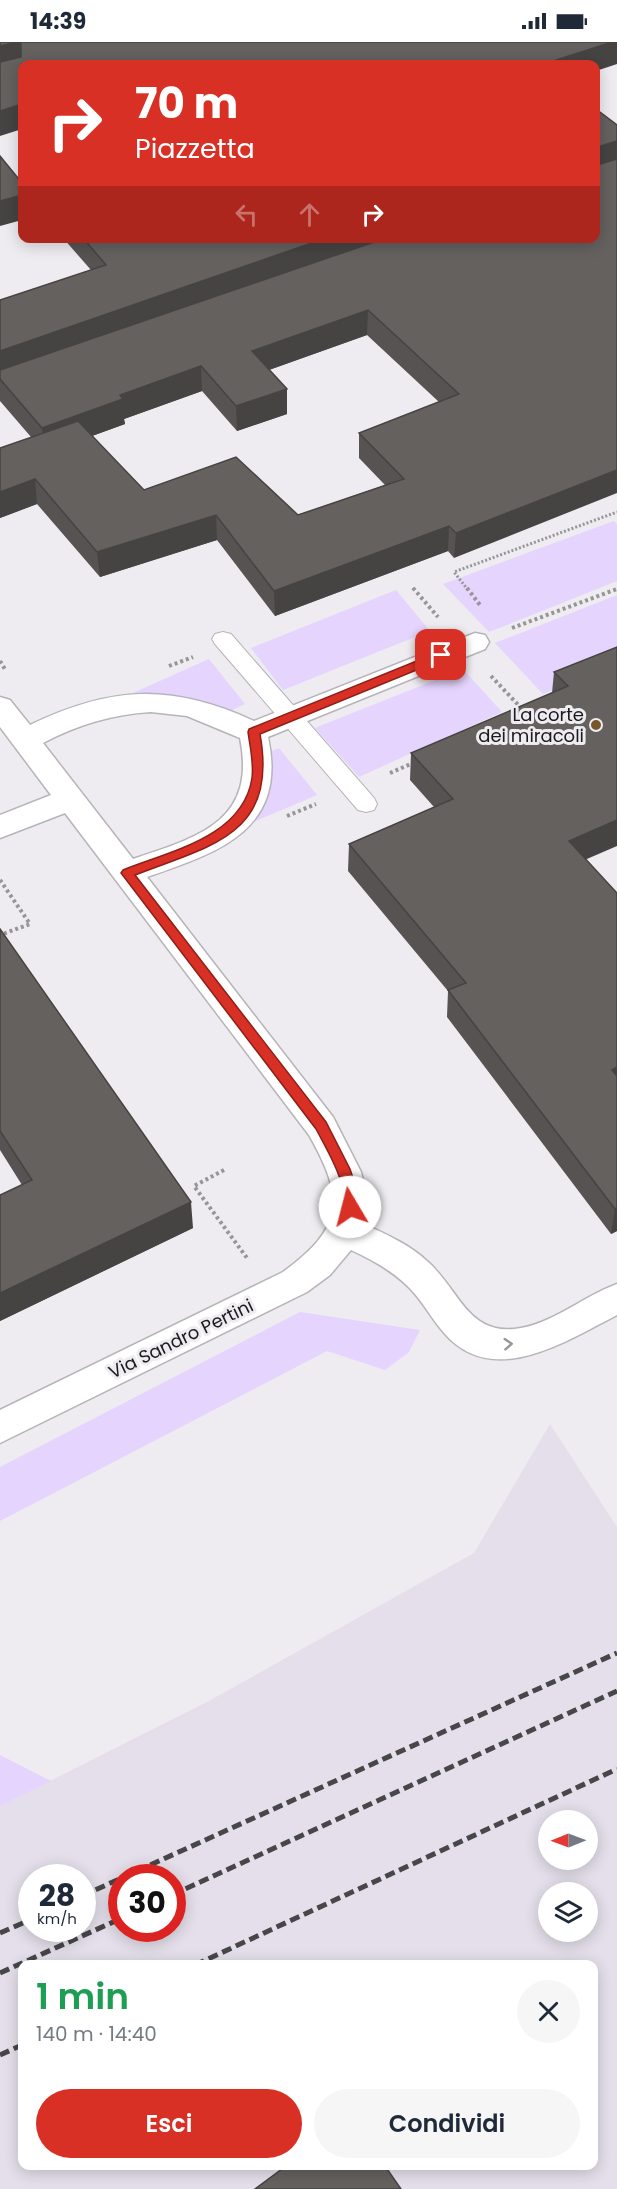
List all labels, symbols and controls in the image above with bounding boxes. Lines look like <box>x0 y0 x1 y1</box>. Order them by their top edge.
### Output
text: 14:39 <box>30 6 86 37</box>
text: 70 m <box>135 74 238 133</box>
icon: right <box>36 84 114 162</box>
text: Piazzetta <box>135 130 255 167</box>
icon: left <box>230 198 263 231</box>
icon: ahead <box>293 198 326 231</box>
icon: right <box>356 198 389 231</box>
pin <box>415 629 466 680</box>
icon: arrive <box>424 638 457 671</box>
place label: La corte dei miracoli <box>478 702 584 748</box>
marker: La corte dei miracoli <box>589 718 603 732</box>
position arrow <box>318 1175 382 1239</box>
street label: Via Sandro Pertini <box>104 1293 257 1384</box>
one-way arrow <box>503 1338 513 1351</box>
north arrow <box>538 1810 598 1870</box>
map controls <box>538 1810 598 1942</box>
speed limit sign: 30 <box>108 1864 186 1942</box>
text: 28 <box>39 1874 75 1917</box>
button: layers <box>538 1882 598 1942</box>
text: km/h <box>37 1908 77 1929</box>
text: 1 min <box>36 1971 129 2022</box>
button: close <box>517 1980 580 2043</box>
text: 140 m · 14:40 <box>36 2020 157 2048</box>
button: Esci <box>36 2089 302 2158</box>
button: Condividi <box>314 2089 580 2158</box>

